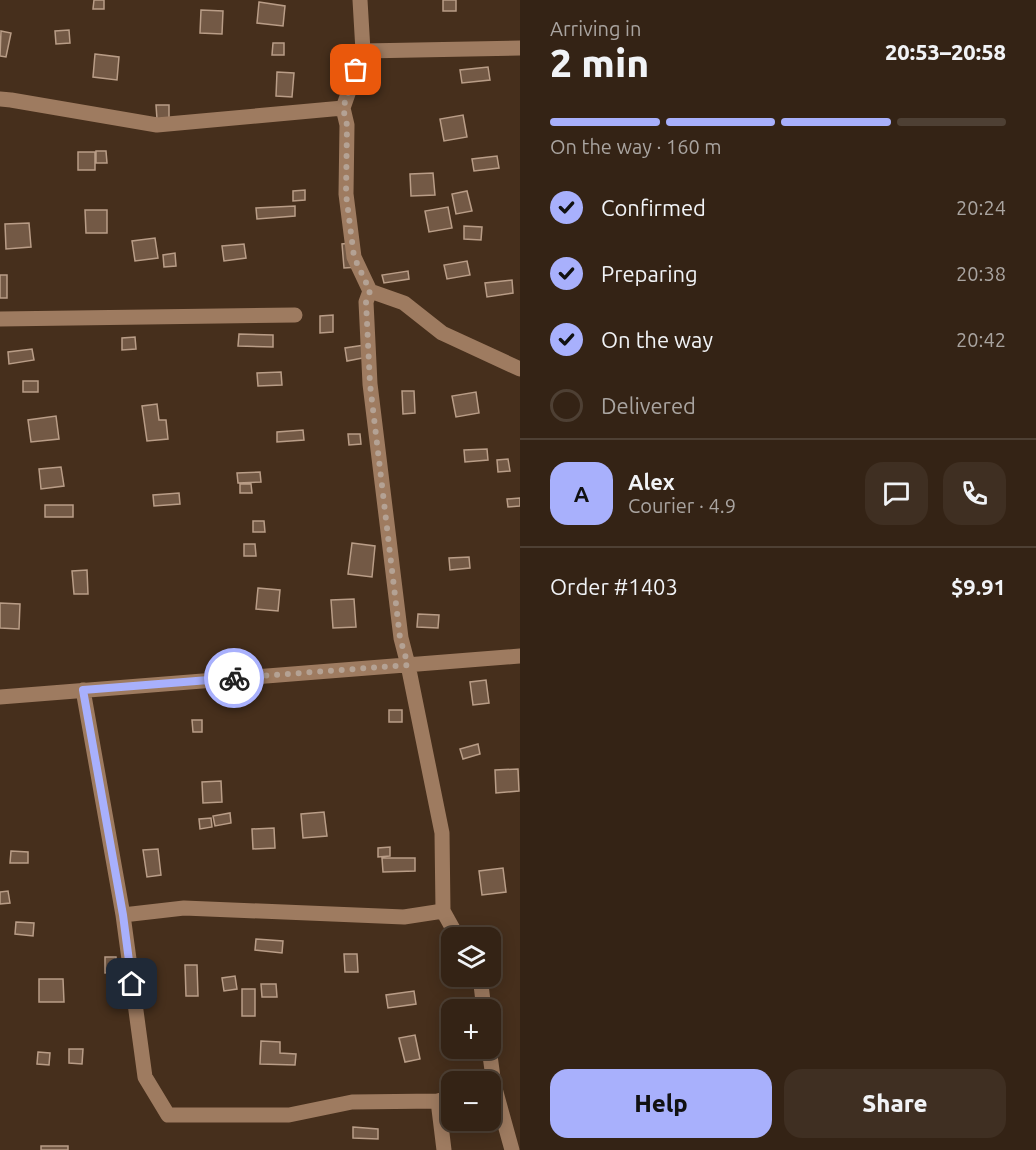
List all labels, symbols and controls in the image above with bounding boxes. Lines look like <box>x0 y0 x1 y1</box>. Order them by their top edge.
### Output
text: Arriving in <box>550 17 641 40</box>
text: 20:53–20:58 <box>885 39 1006 64</box>
text: 2 min <box>550 41 649 84</box>
pin <box>330 44 381 95</box>
icon: bag <box>339 53 372 86</box>
text: On the way · 160 m <box>550 135 722 158</box>
icon: check <box>550 191 583 224</box>
text: Confirmed <box>601 195 706 220</box>
text: 20:24 <box>956 196 1006 219</box>
icon: check <box>550 257 583 290</box>
text: Preparing <box>601 261 698 286</box>
text: 20:38 <box>956 262 1006 285</box>
icon: check <box>550 323 583 356</box>
text: On the way <box>601 327 713 352</box>
text: 20:42 <box>956 328 1006 351</box>
text: Delivered <box>601 393 696 418</box>
button: chat <box>865 462 928 525</box>
button: phone <box>943 462 1006 525</box>
text: Alex <box>628 469 675 494</box>
text: A <box>574 481 589 506</box>
text: Courier · 4.9 <box>628 494 736 517</box>
text: Order #1403 <box>550 574 678 599</box>
text: $9.91 <box>951 574 1006 599</box>
courier <box>204 648 264 708</box>
icon: bike <box>218 662 251 695</box>
map controls <box>441 927 501 1131</box>
button: layers <box>441 927 501 987</box>
pin <box>106 958 157 1009</box>
icon: home <box>115 967 148 1000</box>
button: + <box>441 999 501 1059</box>
button: Help <box>550 1069 772 1138</box>
button: Share <box>784 1069 1006 1138</box>
button: − <box>441 1071 501 1131</box>

